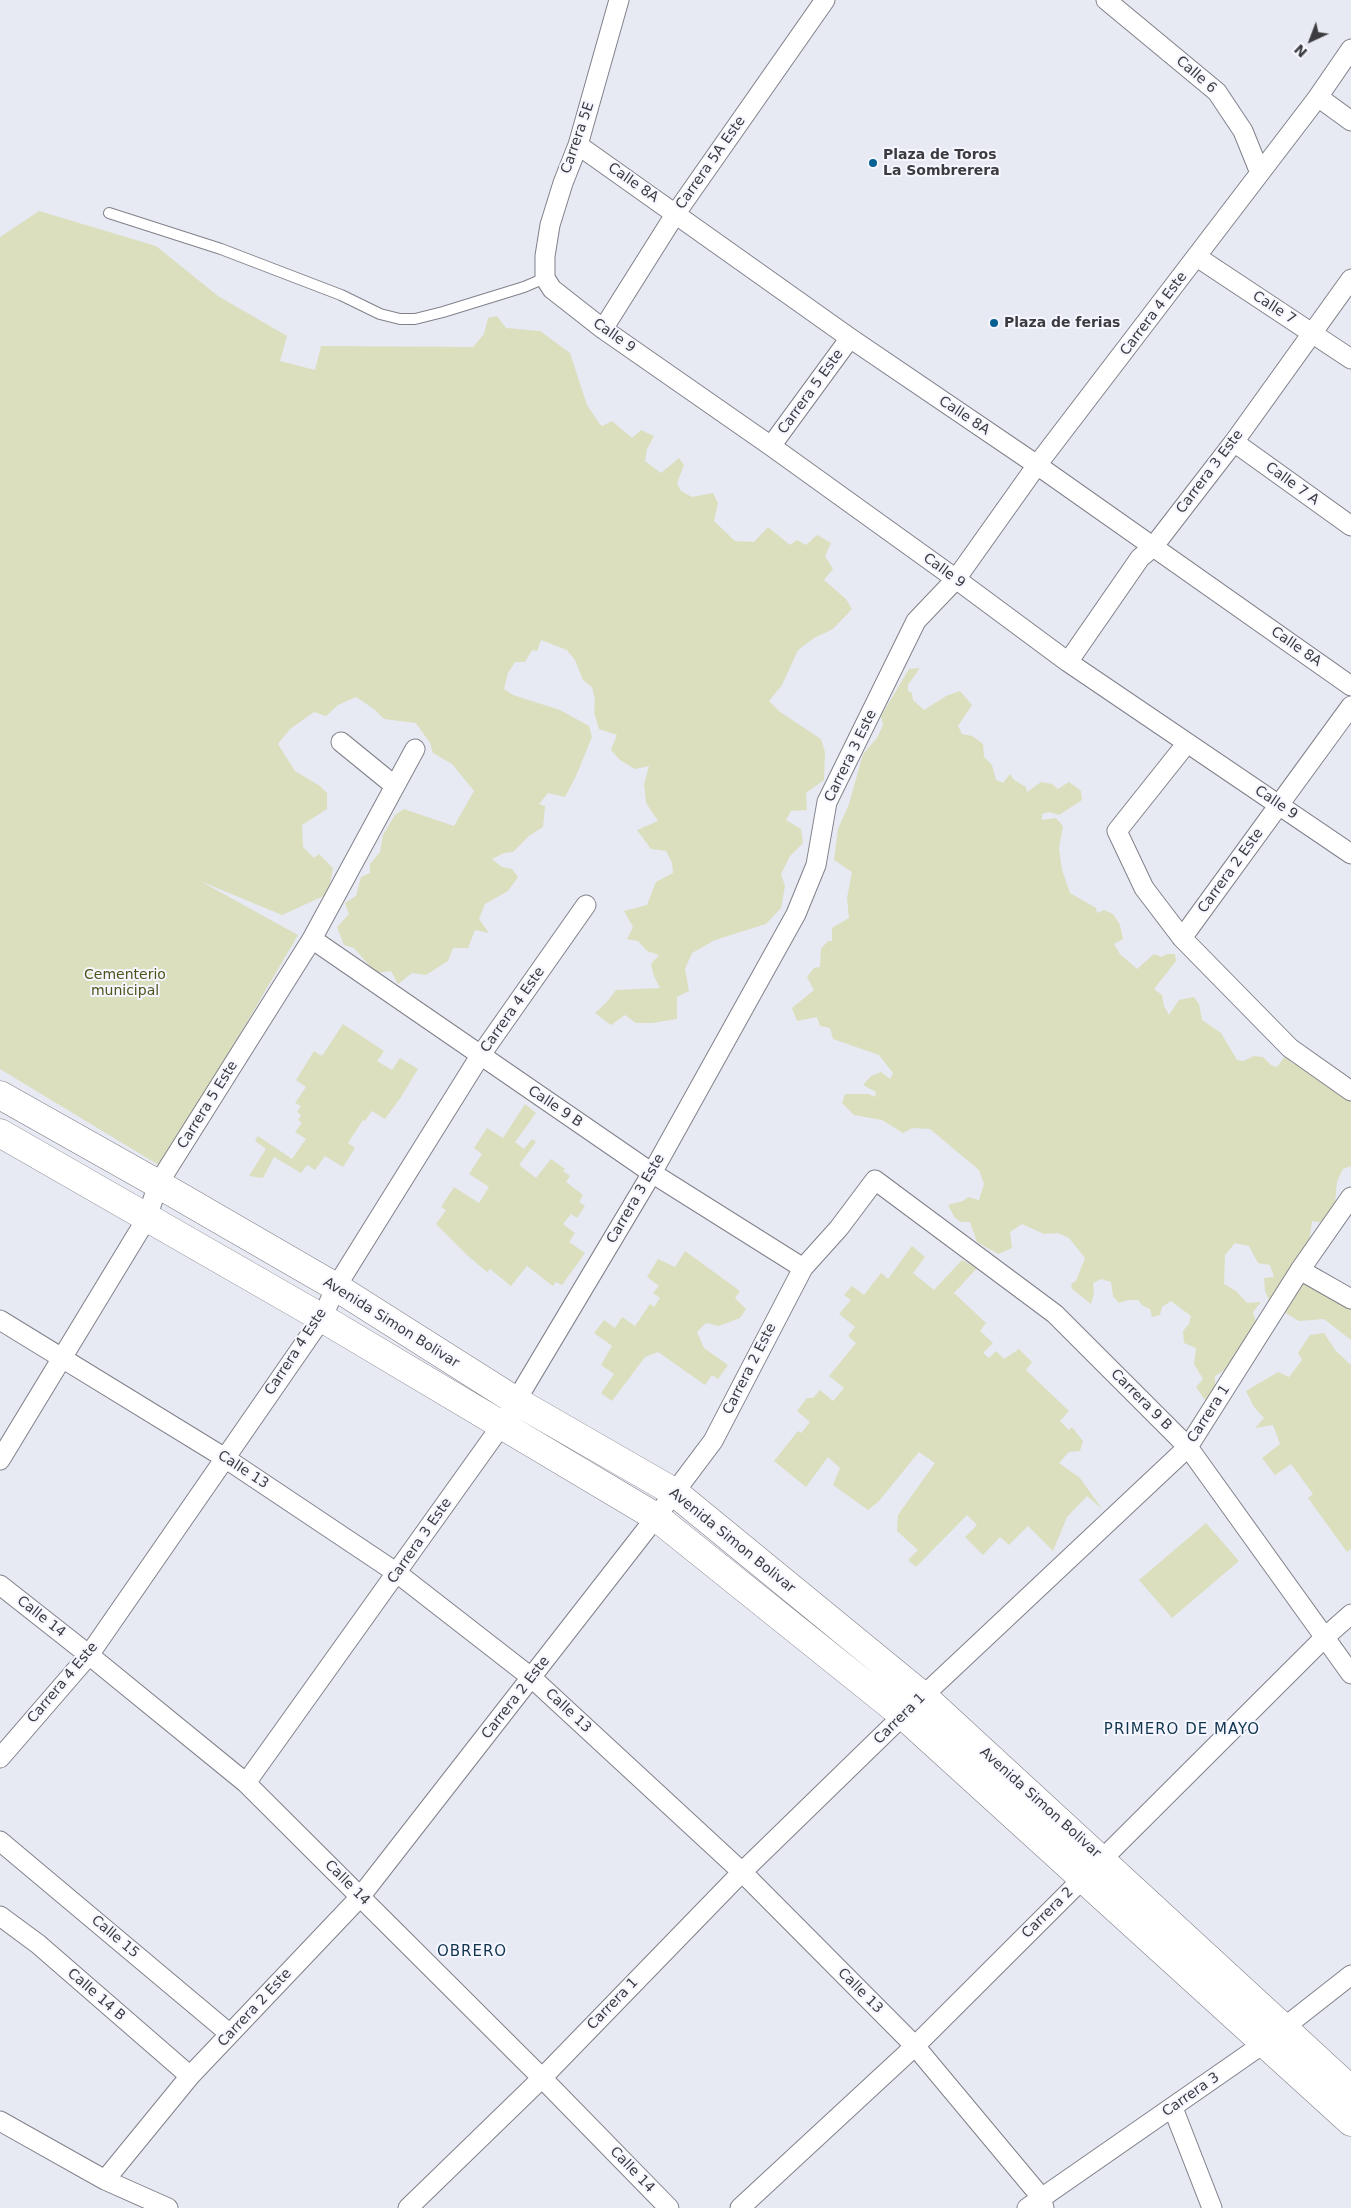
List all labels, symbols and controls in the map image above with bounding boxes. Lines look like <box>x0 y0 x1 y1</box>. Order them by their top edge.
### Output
north arrow <box>1286 15 1336 65</box>
text: N <box>1291 41 1311 61</box>
street label: Calle 6 <box>1172 53 1220 97</box>
street label: Carrera 5E <box>558 100 598 176</box>
street label: Carrera 5A Este <box>673 113 749 213</box>
place label: Plaza de Toros La Sombrerera <box>883 147 1000 180</box>
marker: Plaza de Toros La Sombrerera <box>867 157 879 169</box>
street label: Calle 8A <box>605 160 661 206</box>
street label: Carrera 4 Este <box>1117 269 1191 359</box>
street label: Calle 7 <box>1249 288 1299 328</box>
street label: Calle 9 <box>589 315 639 357</box>
place label: Plaza de ferias <box>1004 315 1120 331</box>
marker: Plaza de ferias <box>988 317 1000 329</box>
street label: Carrera 5 Este <box>775 346 847 438</box>
street label: Calle 8A <box>935 393 993 439</box>
street label: Carrera 3 Este <box>1173 427 1247 517</box>
street label: Calle 7 A <box>1262 459 1322 509</box>
street label: Calle 9 <box>920 550 968 592</box>
street label: Calle 8A <box>1268 624 1324 670</box>
street label: Carrera 3 Este <box>821 707 881 805</box>
street label: Calle 9 <box>1251 783 1301 823</box>
street label: Carrera 2 Este <box>1195 825 1267 917</box>
street label: Carrera 4 Este <box>477 964 549 1056</box>
park label: Cementerio municipal <box>84 967 166 1000</box>
street label: Carrera 5 Este <box>174 1058 242 1152</box>
street label: Calle 9 B <box>525 1083 585 1131</box>
street label: Carrera 3 Este <box>604 1151 668 1247</box>
street label: Avenida Simon Bolivar <box>320 1274 462 1372</box>
street label: Carrera 4 Este <box>262 1305 330 1399</box>
street label: Carrera 2 Este <box>720 1320 780 1418</box>
street label: Carrera 9 B <box>1107 1366 1175 1434</box>
street label: Carrera 1 <box>1184 1382 1234 1446</box>
street label: Calle 13 <box>215 1447 271 1493</box>
street label: Avenida Simon Bolivar <box>666 1485 798 1597</box>
street label: Carrera 3 Este <box>384 1495 456 1587</box>
street label: Calle 14 <box>13 1593 69 1641</box>
street label: Carrera 4 Este <box>24 1639 102 1727</box>
street label: Carrera 2 Este <box>479 1653 553 1743</box>
street label: Calle 13 <box>541 1685 595 1737</box>
street label: Carrera 1 <box>871 1690 929 1748</box>
district label: PRIMERO DE MAYO <box>1102 1721 1262 1739</box>
street label: Avenida Simon Bolivar <box>976 1744 1104 1862</box>
street label: Calle 14 <box>321 1857 373 1909</box>
street label: Carrera 2 <box>1019 1884 1077 1942</box>
street label: Calle 15 <box>88 1912 142 1962</box>
district label: OBRERO <box>436 1943 508 1961</box>
street label: Calle 14 B <box>64 1965 128 2025</box>
street label: Calle 13 <box>834 1965 886 2017</box>
street label: Carrera 2 Este <box>215 1966 295 2050</box>
street label: Carrera 1 <box>584 1975 642 2033</box>
street label: Carrera 3 <box>1159 2069 1223 2121</box>
street label: Calle 14 <box>606 2144 658 2196</box>

